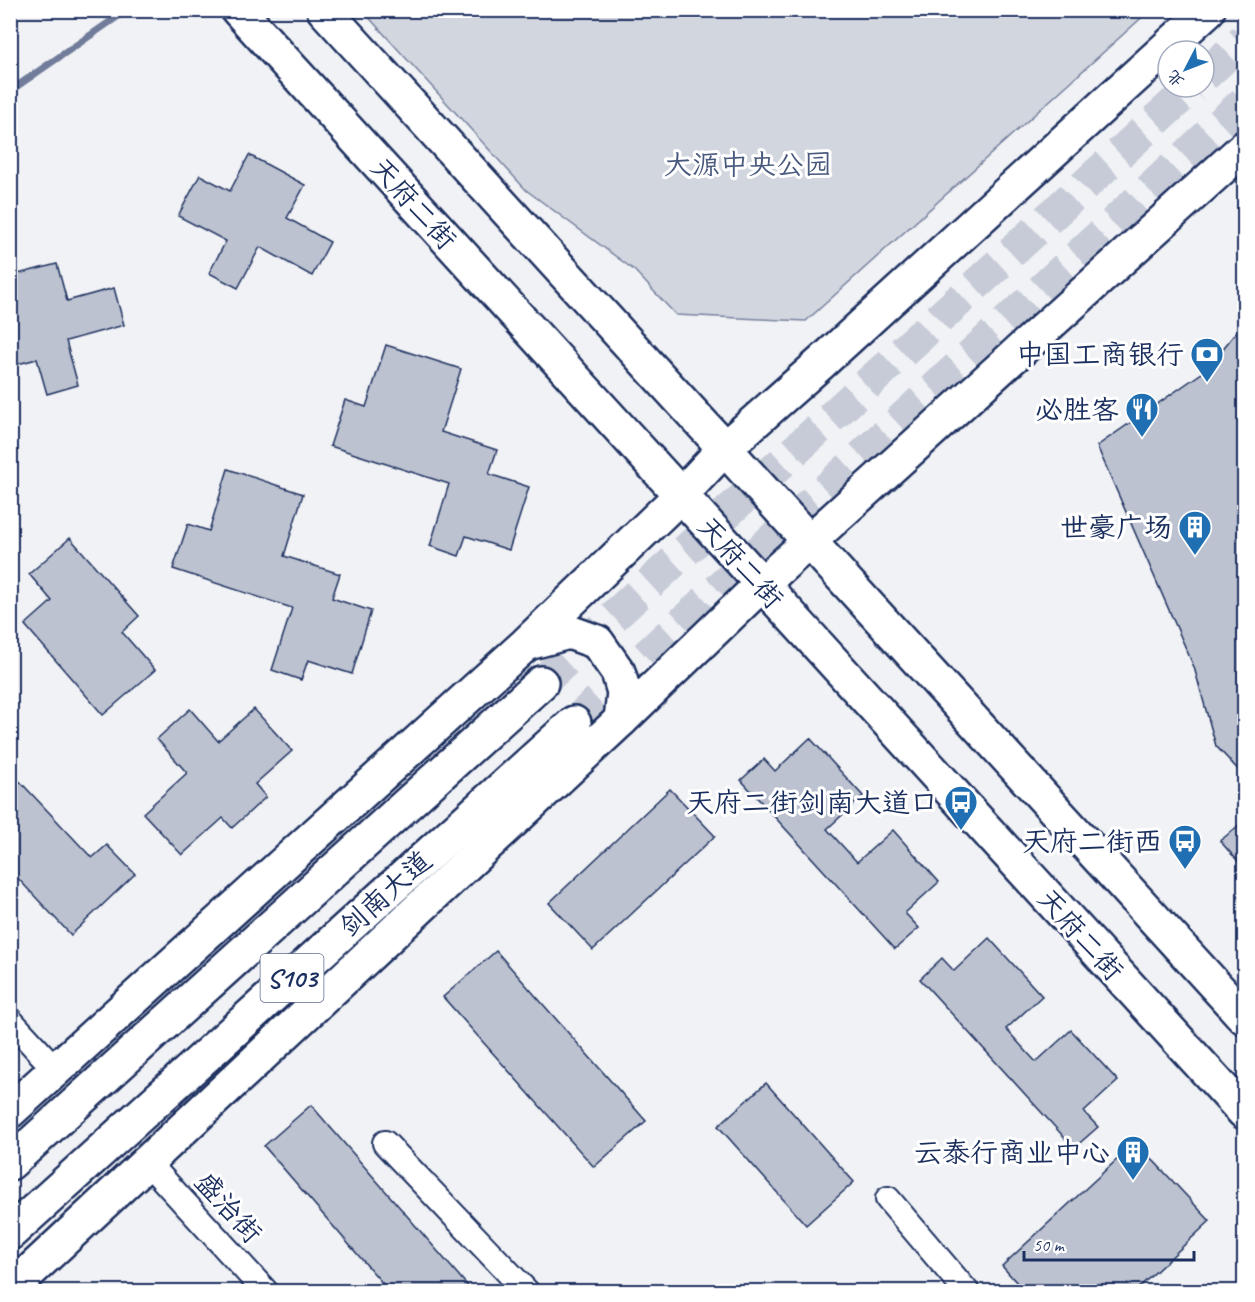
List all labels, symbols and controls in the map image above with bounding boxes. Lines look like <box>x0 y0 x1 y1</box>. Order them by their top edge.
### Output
north arrow <box>1156 39 1216 99</box>
text: 北 <box>1163 66 1188 91</box>
park label: 大源中央公园 <box>664 147 832 182</box>
street label: 天府二街 <box>363 150 464 257</box>
bank icon: 中国工商银行 <box>1189 336 1225 383</box>
place label: 中国工商银行 <box>1016 337 1184 372</box>
restaurant icon: 必胜客 <box>1124 391 1160 438</box>
place label: 必胜客 <box>1035 392 1119 427</box>
street label: 天府二街 <box>690 509 791 616</box>
building icon: 世豪广场 <box>1177 509 1213 556</box>
place label: 世豪广场 <box>1060 510 1172 545</box>
bus stop icon: 天府二街剑南大道口 <box>943 784 979 831</box>
place label: 天府二街剑南大道口 <box>686 785 938 820</box>
bus stop icon: 天府二街西 <box>1167 823 1203 870</box>
place label: 天府二街西 <box>1022 824 1162 859</box>
street label: 剑南大道 <box>332 843 439 944</box>
street label: 天府二街 <box>1030 881 1131 988</box>
road number: S103 <box>260 954 324 1002</box>
building icon: 云泰行商业中心 <box>1115 1134 1151 1181</box>
place label: 云泰行商业中心 <box>914 1135 1110 1170</box>
street label: 盛治街 <box>188 1164 270 1250</box>
scale bar <box>1024 1224 1194 1262</box>
text: 50 m <box>1033 1234 1066 1256</box>

